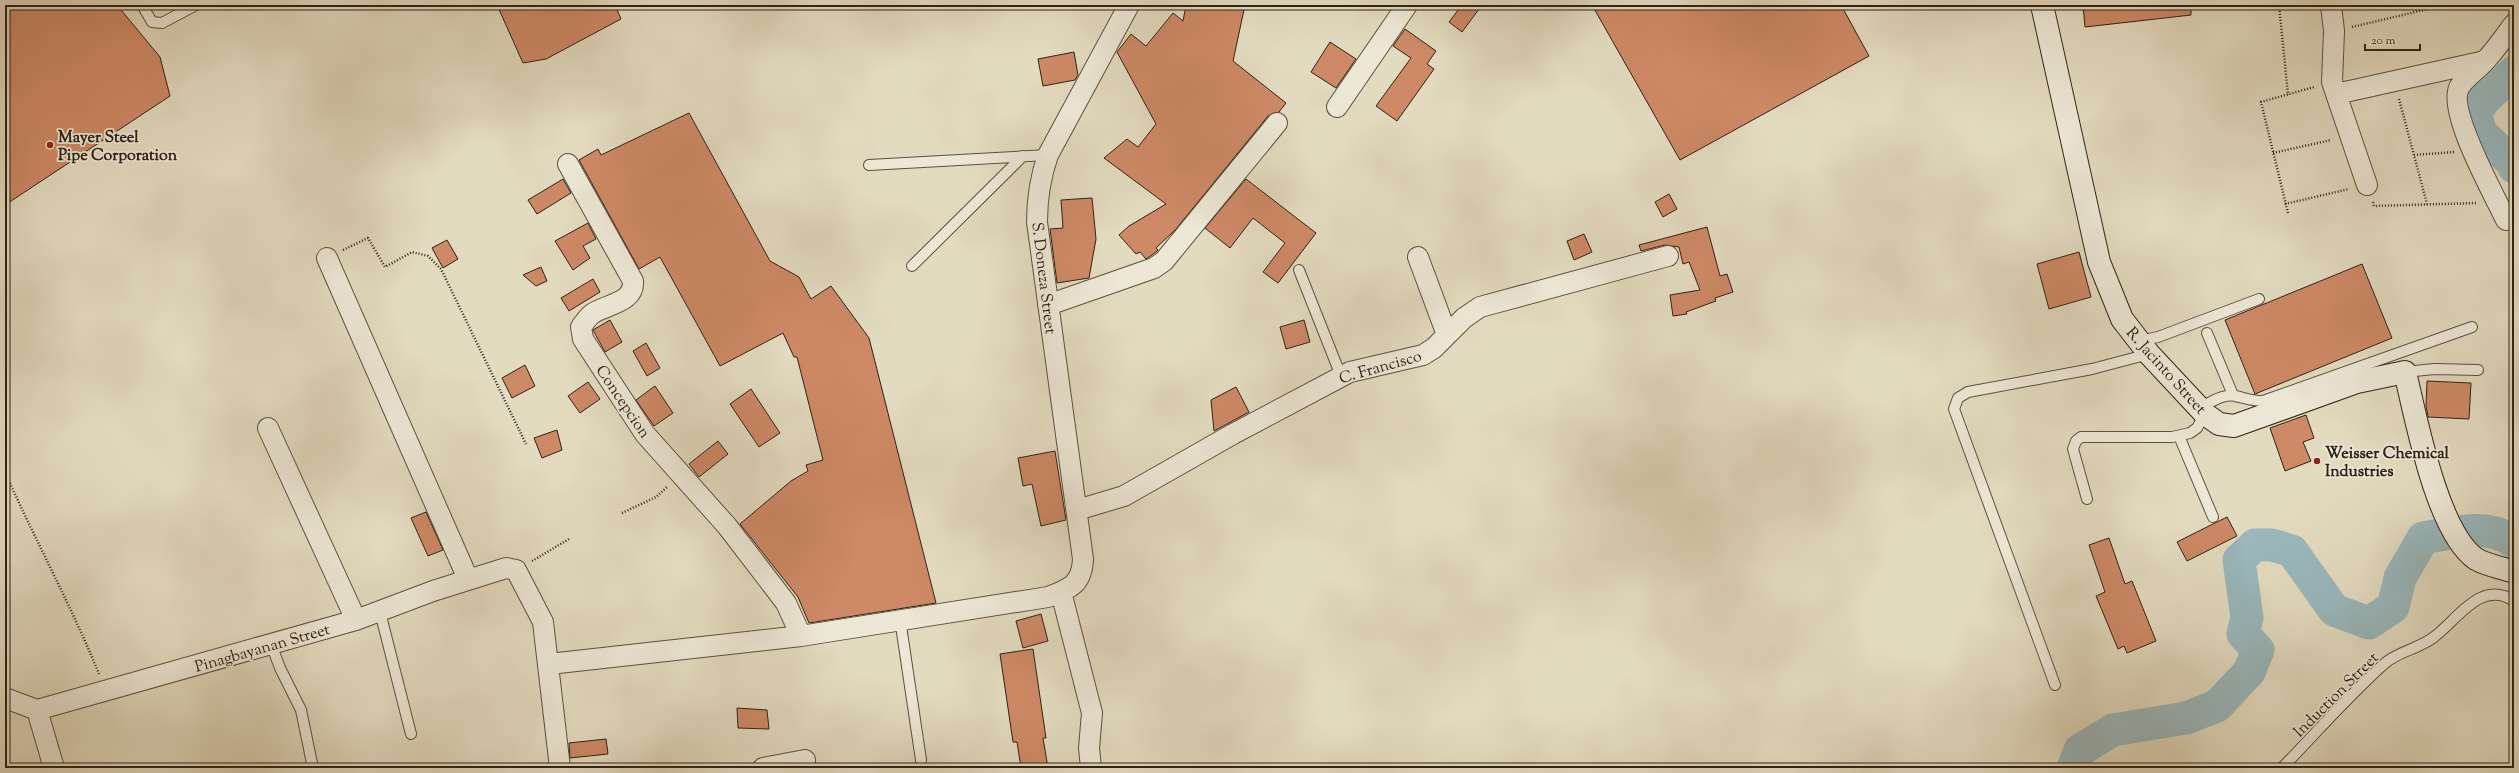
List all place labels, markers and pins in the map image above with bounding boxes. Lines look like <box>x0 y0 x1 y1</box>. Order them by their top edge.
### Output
place label: Mayer Steel Pipe Corporation <box>58 127 178 168</box>
marker: Mayer Steel Pipe Corporation <box>45 140 55 150</box>
place label: Weisser Chemical Industries <box>2325 443 2450 484</box>
marker: Weisser Chemical Industries <box>2312 456 2322 466</box>

